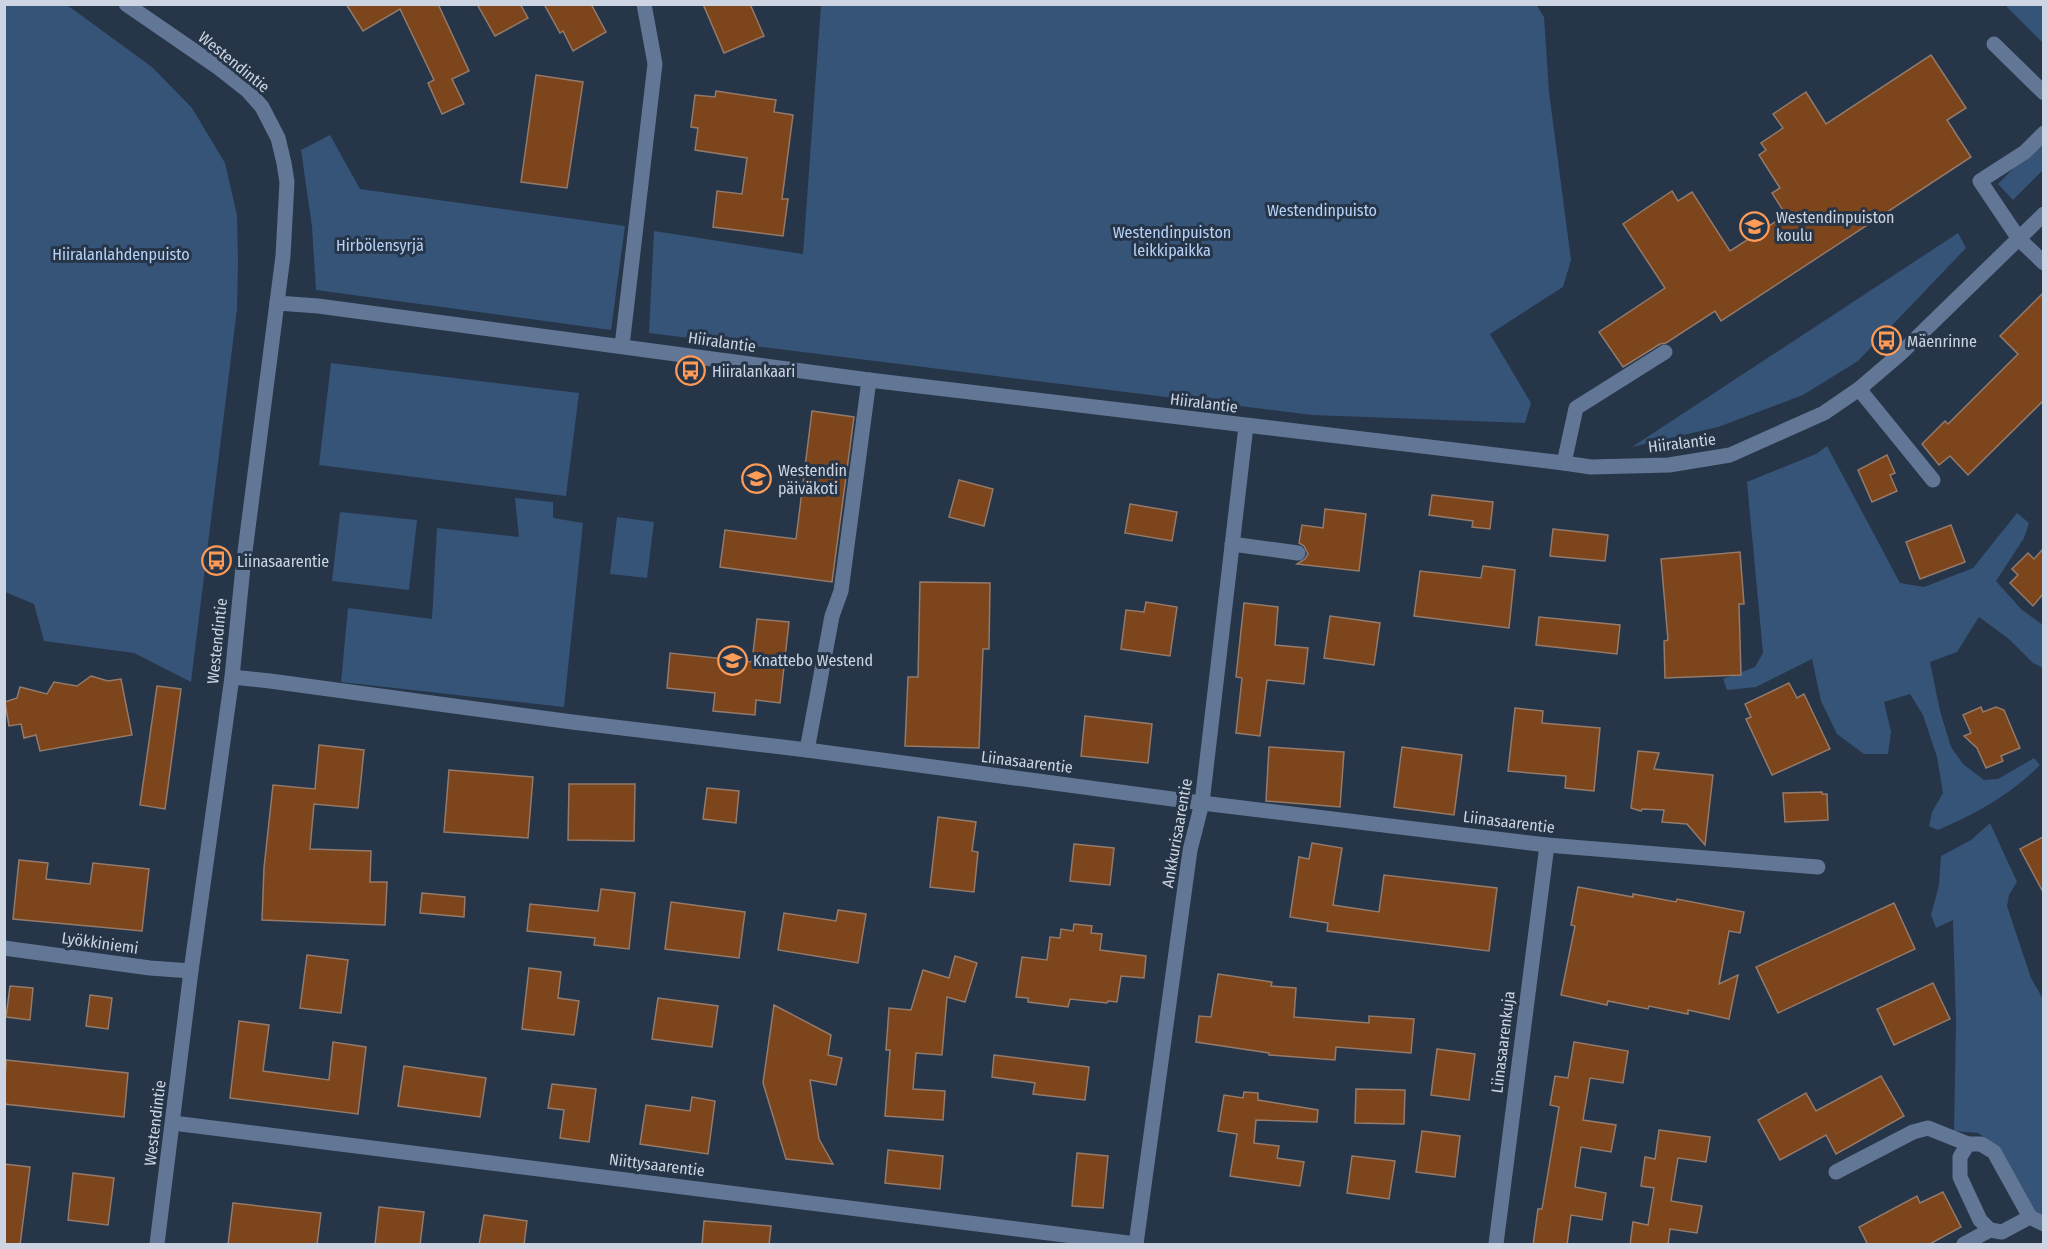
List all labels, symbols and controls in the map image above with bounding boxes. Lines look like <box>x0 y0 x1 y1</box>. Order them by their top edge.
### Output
street label: Westendintie <box>195 28 274 97</box>
park label: Westendinpuisto <box>1267 201 1377 220</box>
place label: Westendinpuiston koulu <box>1776 208 1895 245</box>
school or university icon: Westendinpuiston koulu <box>1739 210 1771 242</box>
park label: Westendinpuiston leikkipaikka <box>1113 223 1231 260</box>
park label: Hirbölensyrjä <box>336 236 424 255</box>
park label: Hiiralanlahdenpuisto <box>52 245 190 264</box>
bus stop icon: Mäenrinne <box>1870 325 1902 357</box>
street label: Hiiralantie <box>687 328 757 356</box>
place label: Mäenrinne <box>1907 332 1977 351</box>
bus stop icon: Hiiralankaari <box>675 355 707 387</box>
place label: Hiiralankaari <box>712 362 795 381</box>
street label: Hiiralantie <box>1169 389 1239 417</box>
street label: Hiiralantie <box>1647 429 1717 457</box>
place label: Westendin päiväkoti <box>778 461 847 498</box>
school or university icon: Westendin päiväkoti <box>741 463 773 495</box>
bus stop icon: Liinasaarentie <box>200 545 232 577</box>
place label: Liinasaarentie <box>237 552 329 571</box>
street label: Westendintie <box>203 597 231 685</box>
school or university icon: Knattebo Westend <box>716 644 748 676</box>
place label: Knattebo Westend <box>753 651 873 670</box>
street label: Liinasaarentie <box>980 747 1074 777</box>
street label: Ankkurisaarentie <box>1158 777 1196 889</box>
street label: Liinasaarentie <box>1462 807 1556 837</box>
street label: Lyökkiniemi <box>60 928 140 958</box>
street label: Liinasaarenkuja <box>1487 990 1519 1094</box>
street label: Westendintie <box>140 1079 170 1167</box>
street label: Niittysaarentie <box>608 1150 706 1180</box>

